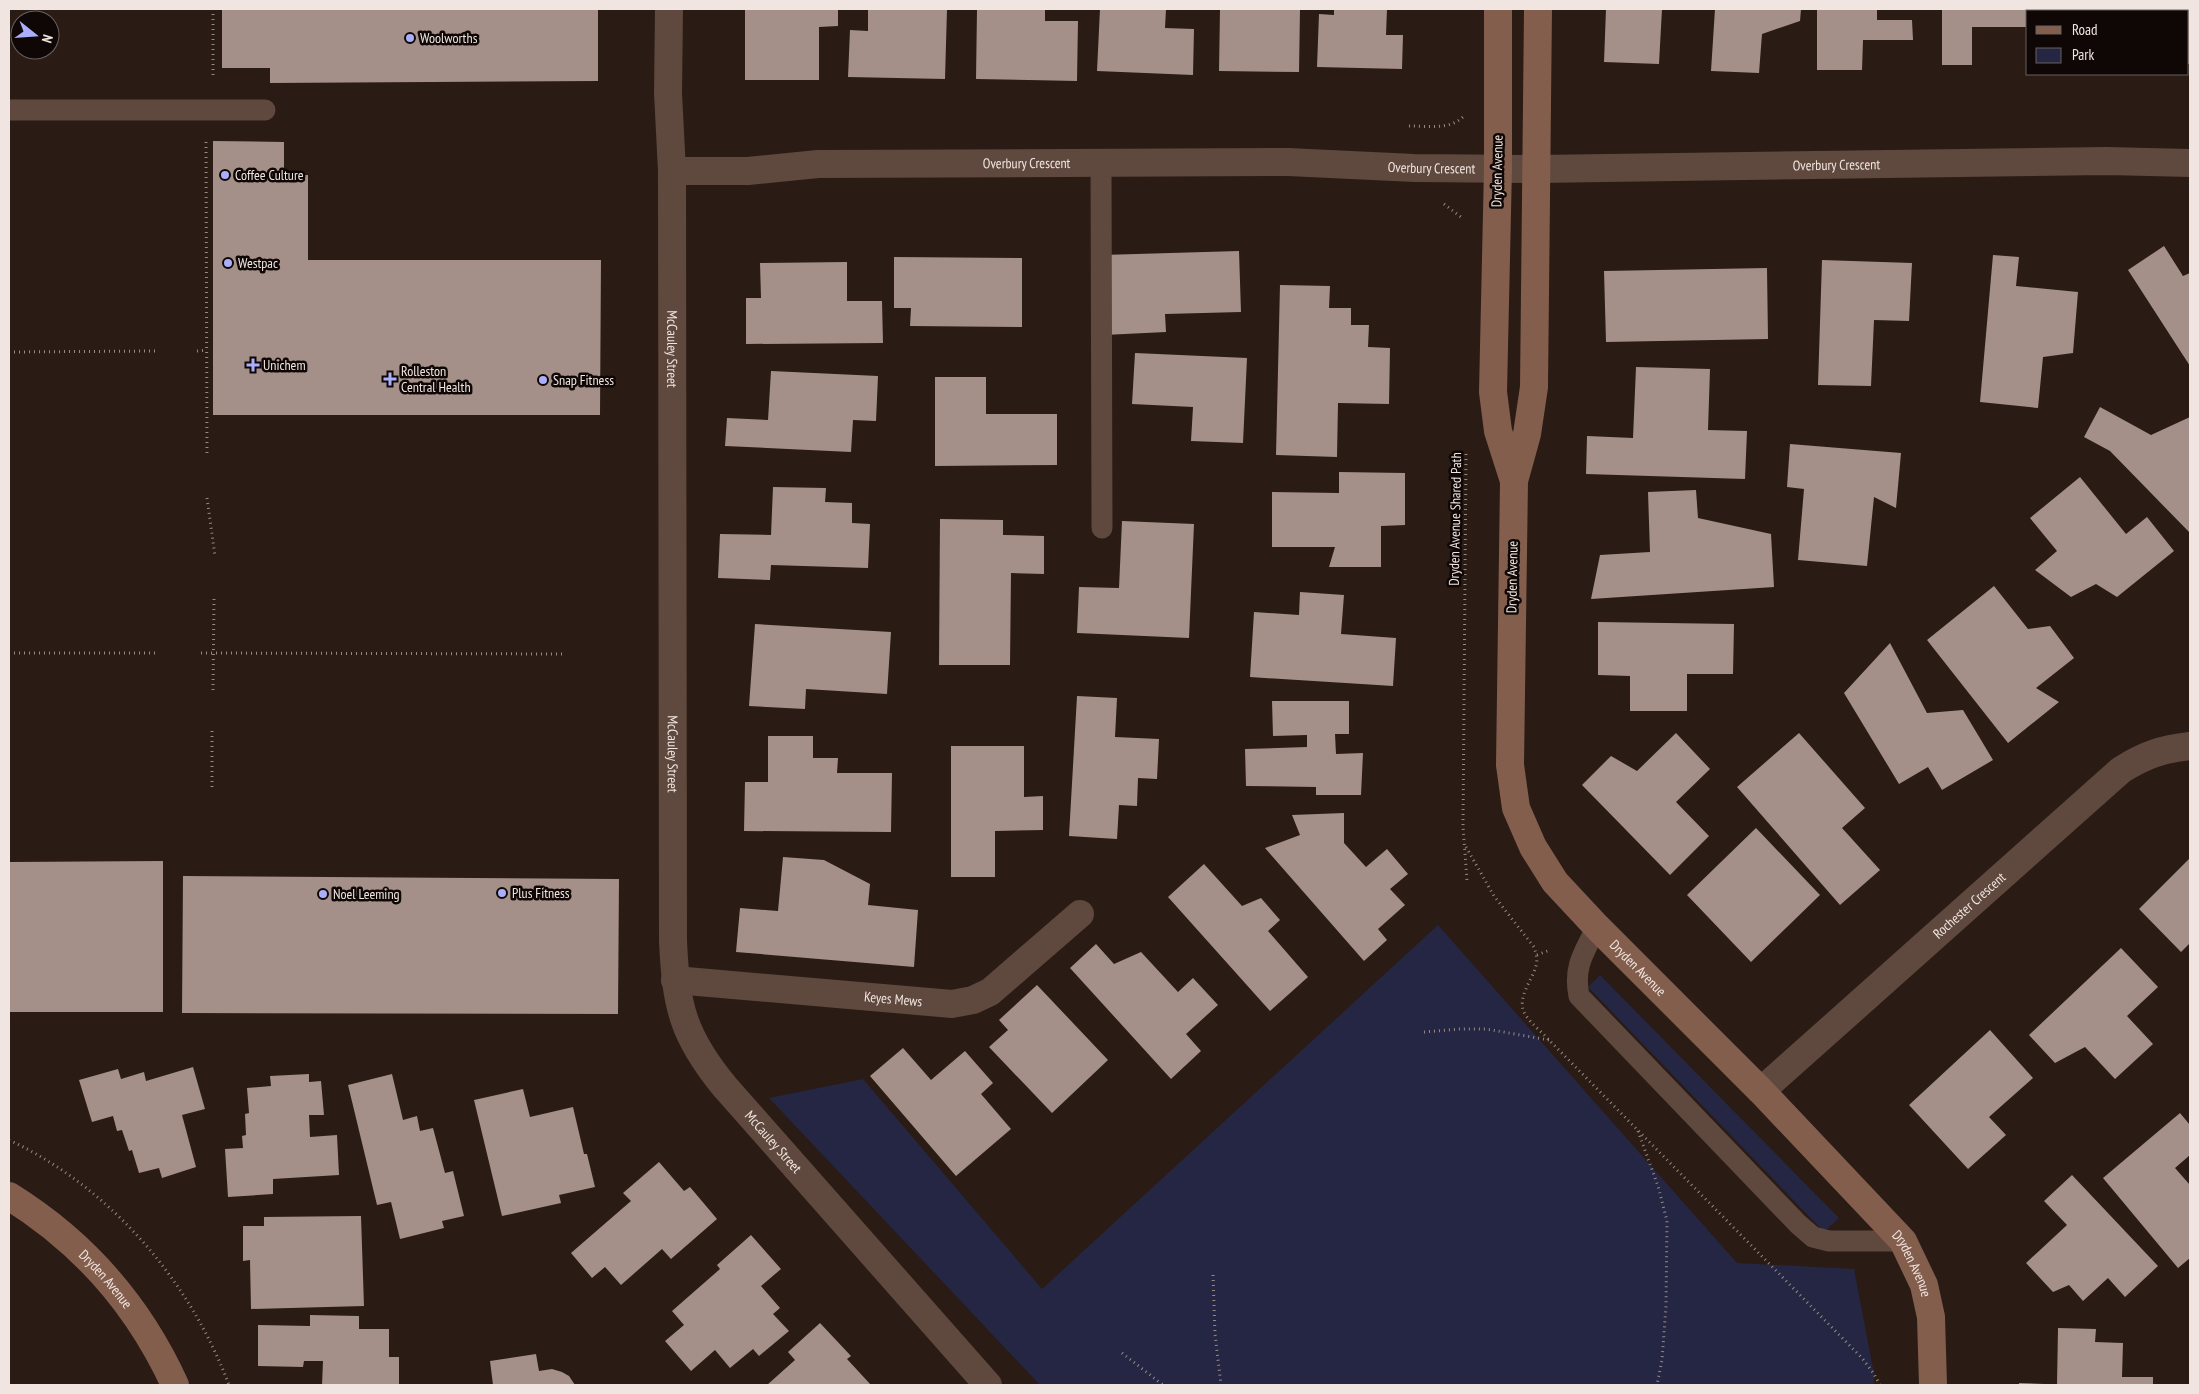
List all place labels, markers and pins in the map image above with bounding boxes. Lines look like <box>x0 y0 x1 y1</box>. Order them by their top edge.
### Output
place label: Woolworths <box>420 29 478 47</box>
marker: Woolworths <box>404 32 416 44</box>
place label: Coffee Culture <box>235 166 304 184</box>
marker: Coffee Culture <box>219 169 231 181</box>
place label: Westpac <box>238 254 278 272</box>
marker: Westpac <box>222 257 234 269</box>
place label: Unichem <box>263 356 306 374</box>
marker: Unichem <box>247 359 259 371</box>
place label: Rolleston Central Health <box>401 362 471 396</box>
place label: Snap Fitness <box>553 371 614 389</box>
marker: Rolleston Central Health <box>383 372 397 386</box>
marker: Snap Fitness <box>537 374 549 386</box>
place label: Plus Fitness <box>512 884 570 902</box>
place label: Noel Leeming <box>333 885 400 903</box>
marker: Plus Fitness <box>496 887 508 899</box>
marker: Noel Leeming <box>317 888 329 900</box>

